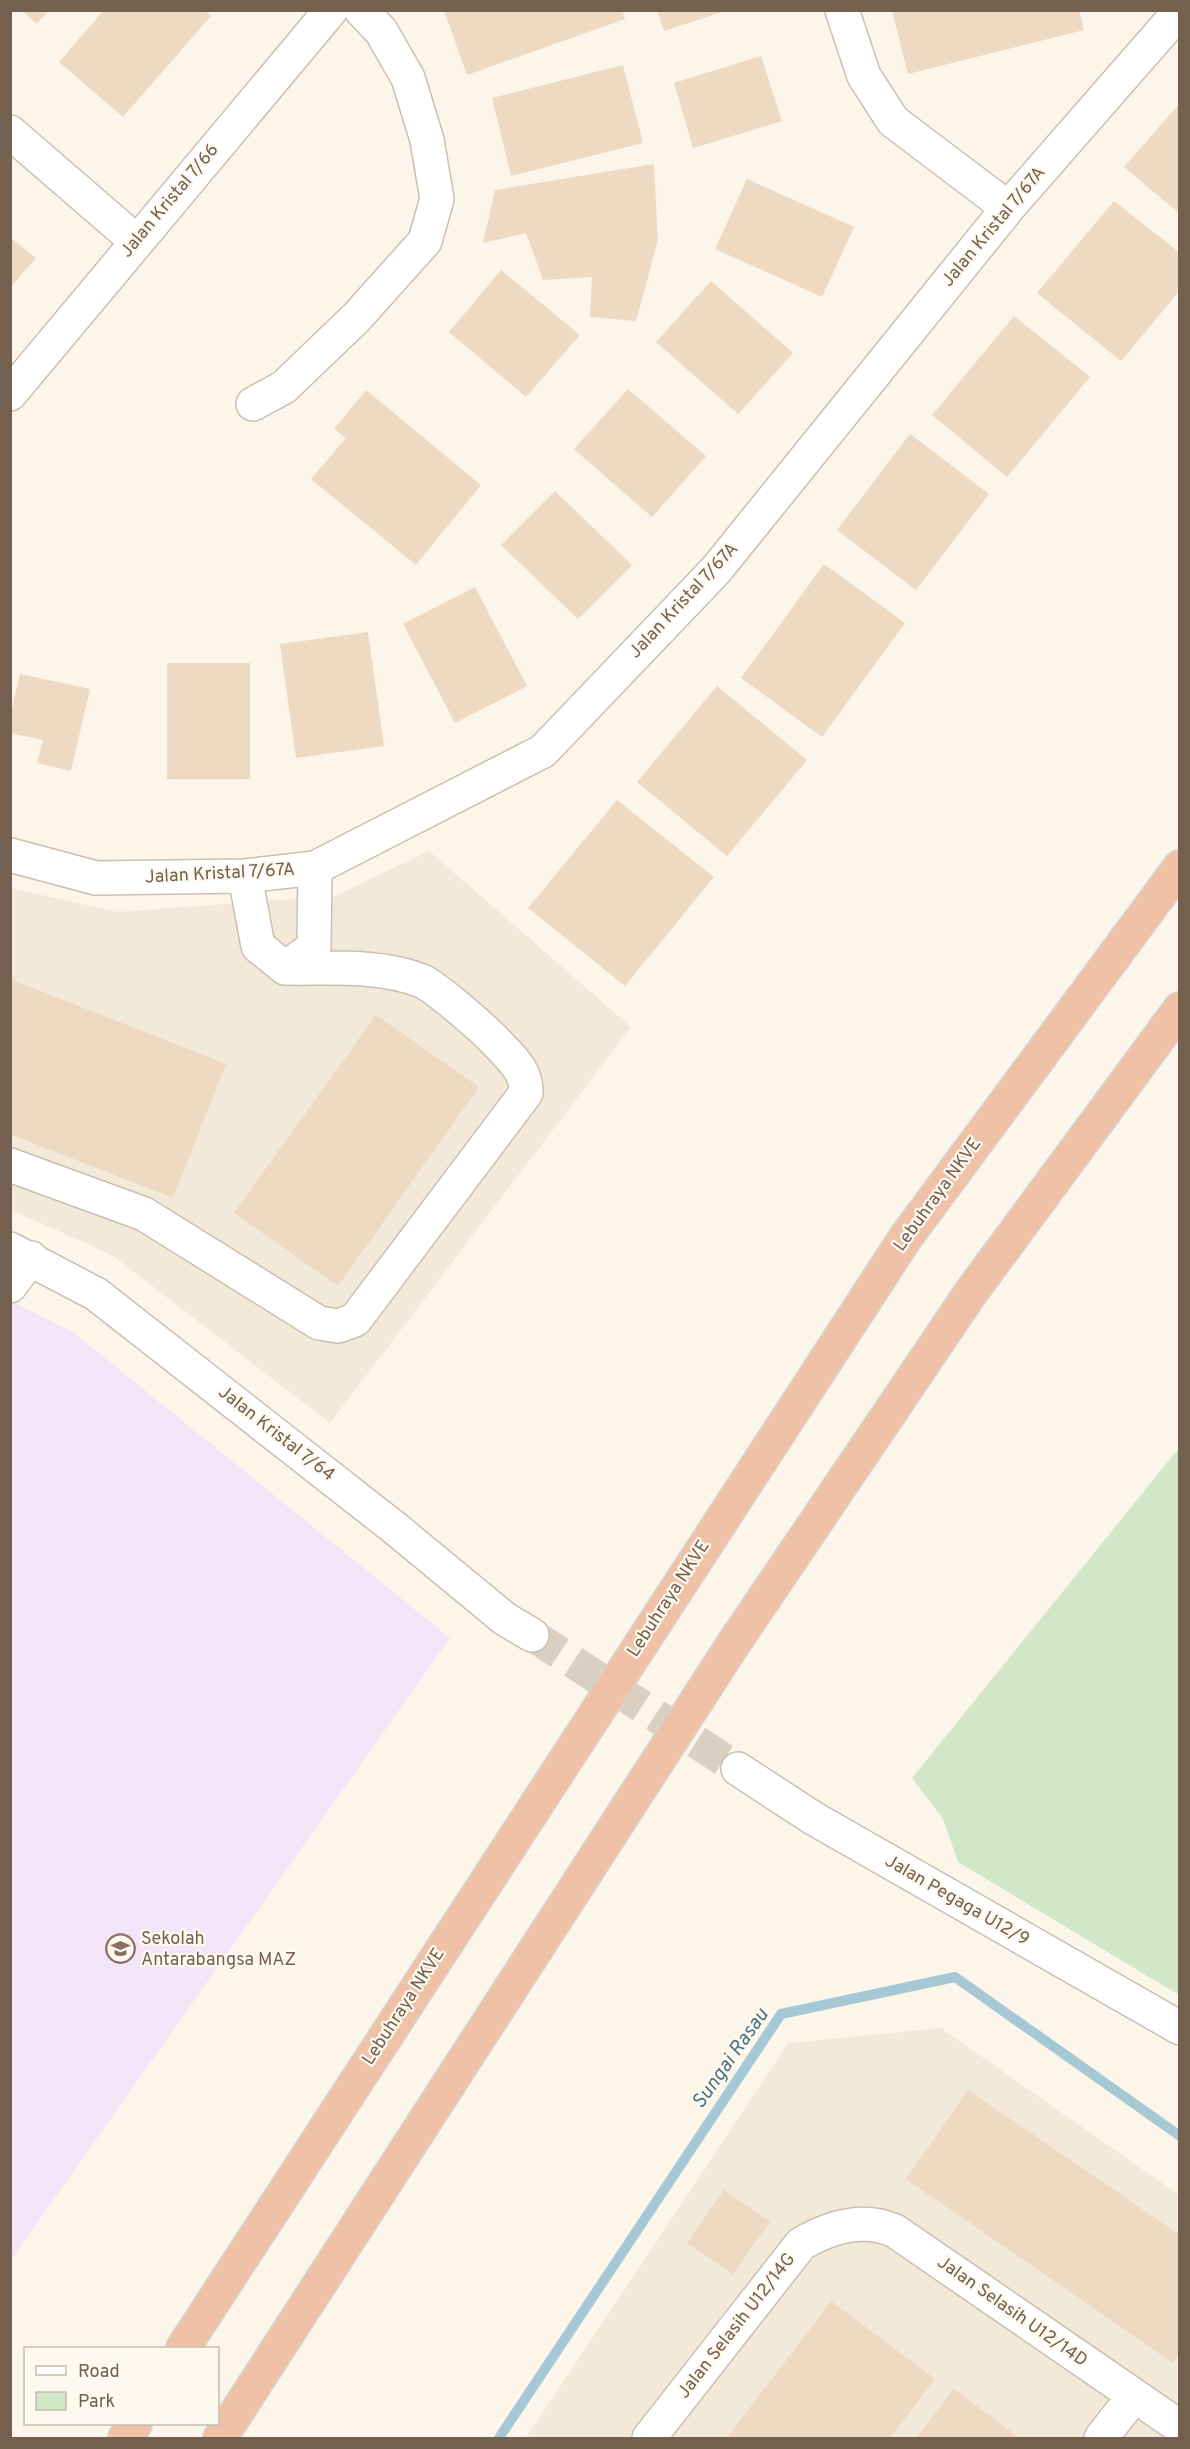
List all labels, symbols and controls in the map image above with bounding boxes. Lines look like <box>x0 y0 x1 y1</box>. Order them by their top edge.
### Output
street label: Jalan Kristal 7/66 <box>116 139 224 263</box>
street label: Jalan Kristal 7/67A <box>937 162 1051 292</box>
street label: Jalan Kristal 7/67A <box>624 538 744 664</box>
street label: Jalan Kristal 7/67A <box>144 859 296 889</box>
street label: Lebuhraya NKVE <box>889 1134 987 1256</box>
street label: Jalan Kristal 7/64 <box>213 1381 339 1487</box>
street label: Lebuhraya NKVE <box>623 1536 715 1662</box>
street label: Jalan Pegaga U12/9 <box>881 1850 1033 1952</box>
place label: Sekolah Antarabangsa MAZ <box>141 1928 296 1972</box>
school or university icon: Sekolah Antarabangsa MAZ <box>104 1933 136 1965</box>
street label: Lebuhraya NKVE <box>358 1944 450 2070</box>
water label: Sungai Rasau <box>687 2003 776 2114</box>
street label: Jalan Selasih U12/14G <box>673 2249 801 2403</box>
street label: Jalan Selasih U12/14D <box>932 2251 1092 2373</box>
legend <box>24 2347 219 2425</box>
text: Road <box>78 2361 120 2384</box>
text: Park <box>78 2391 115 2414</box>

